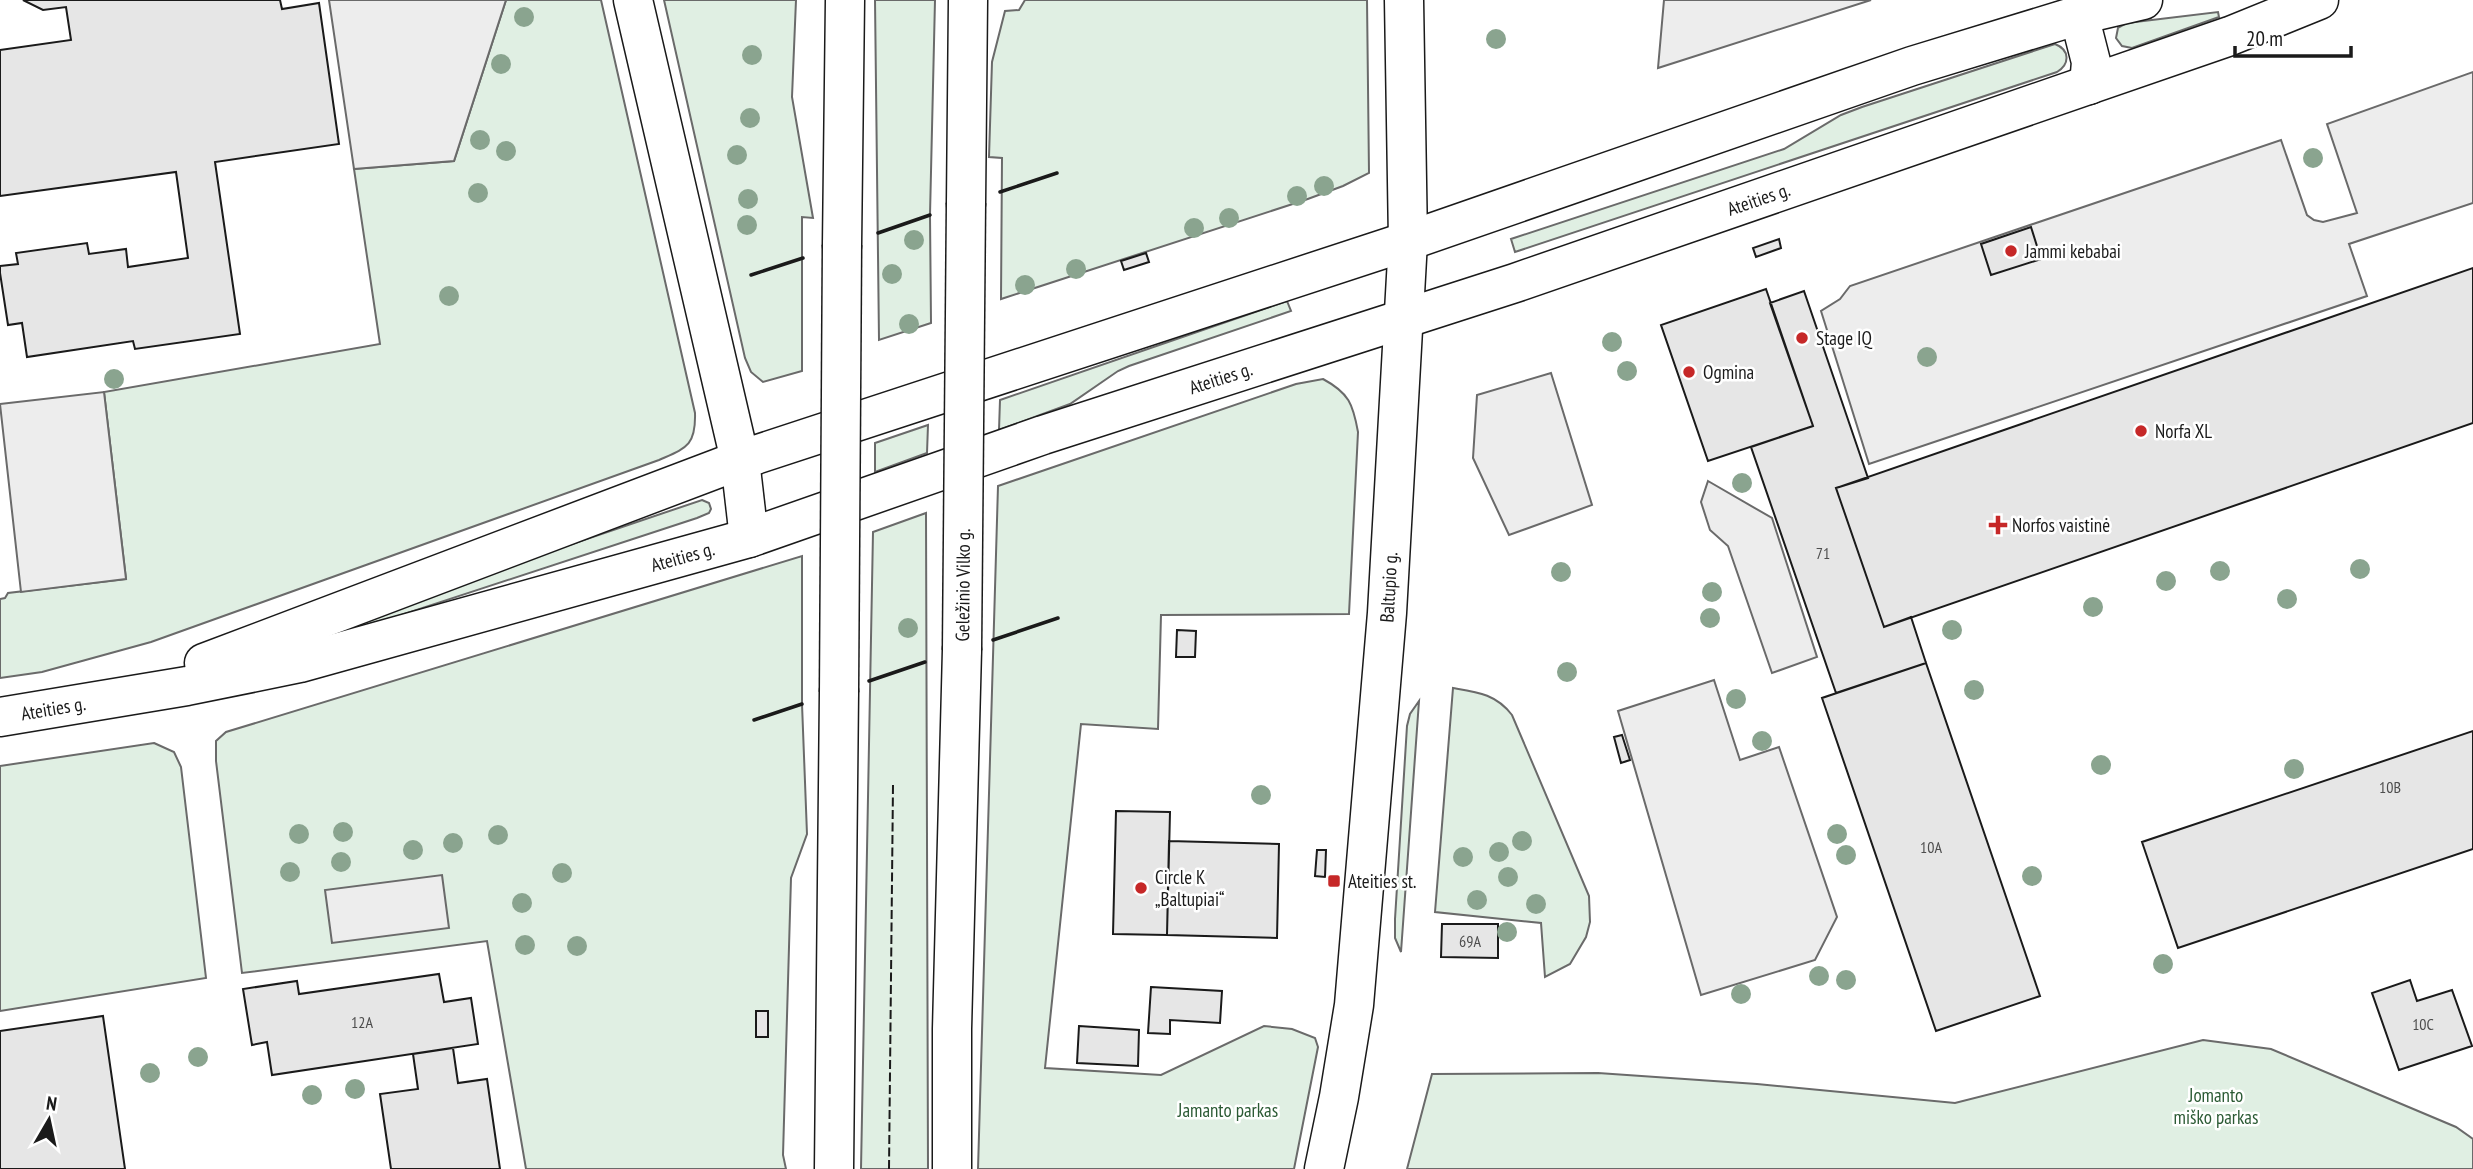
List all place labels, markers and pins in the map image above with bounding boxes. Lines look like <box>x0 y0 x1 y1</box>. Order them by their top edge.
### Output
place label: Jammi kebabai <box>2024 239 2121 263</box>
marker: Jammi kebabai <box>2003 243 2019 259</box>
place label: Stage IQ <box>1816 326 1872 350</box>
marker: Stage IQ <box>1794 330 1810 346</box>
place label: Ogmina <box>1703 360 1754 384</box>
marker: Ogmina <box>1681 364 1697 380</box>
place label: Norfa XL <box>2155 419 2212 443</box>
marker: Norfa XL <box>2133 423 2149 439</box>
place label: Norfos vaistinė <box>2012 513 2110 537</box>
marker: Norfos vaistinė <box>1990 517 2006 533</box>
place label: Circle K „Baltupiai“ <box>1155 865 1225 911</box>
place label: Ateities st. <box>1348 869 1416 893</box>
marker: Ateities st. <box>1326 873 1342 889</box>
marker: Circle K „Baltupiai“ <box>1133 880 1149 896</box>

